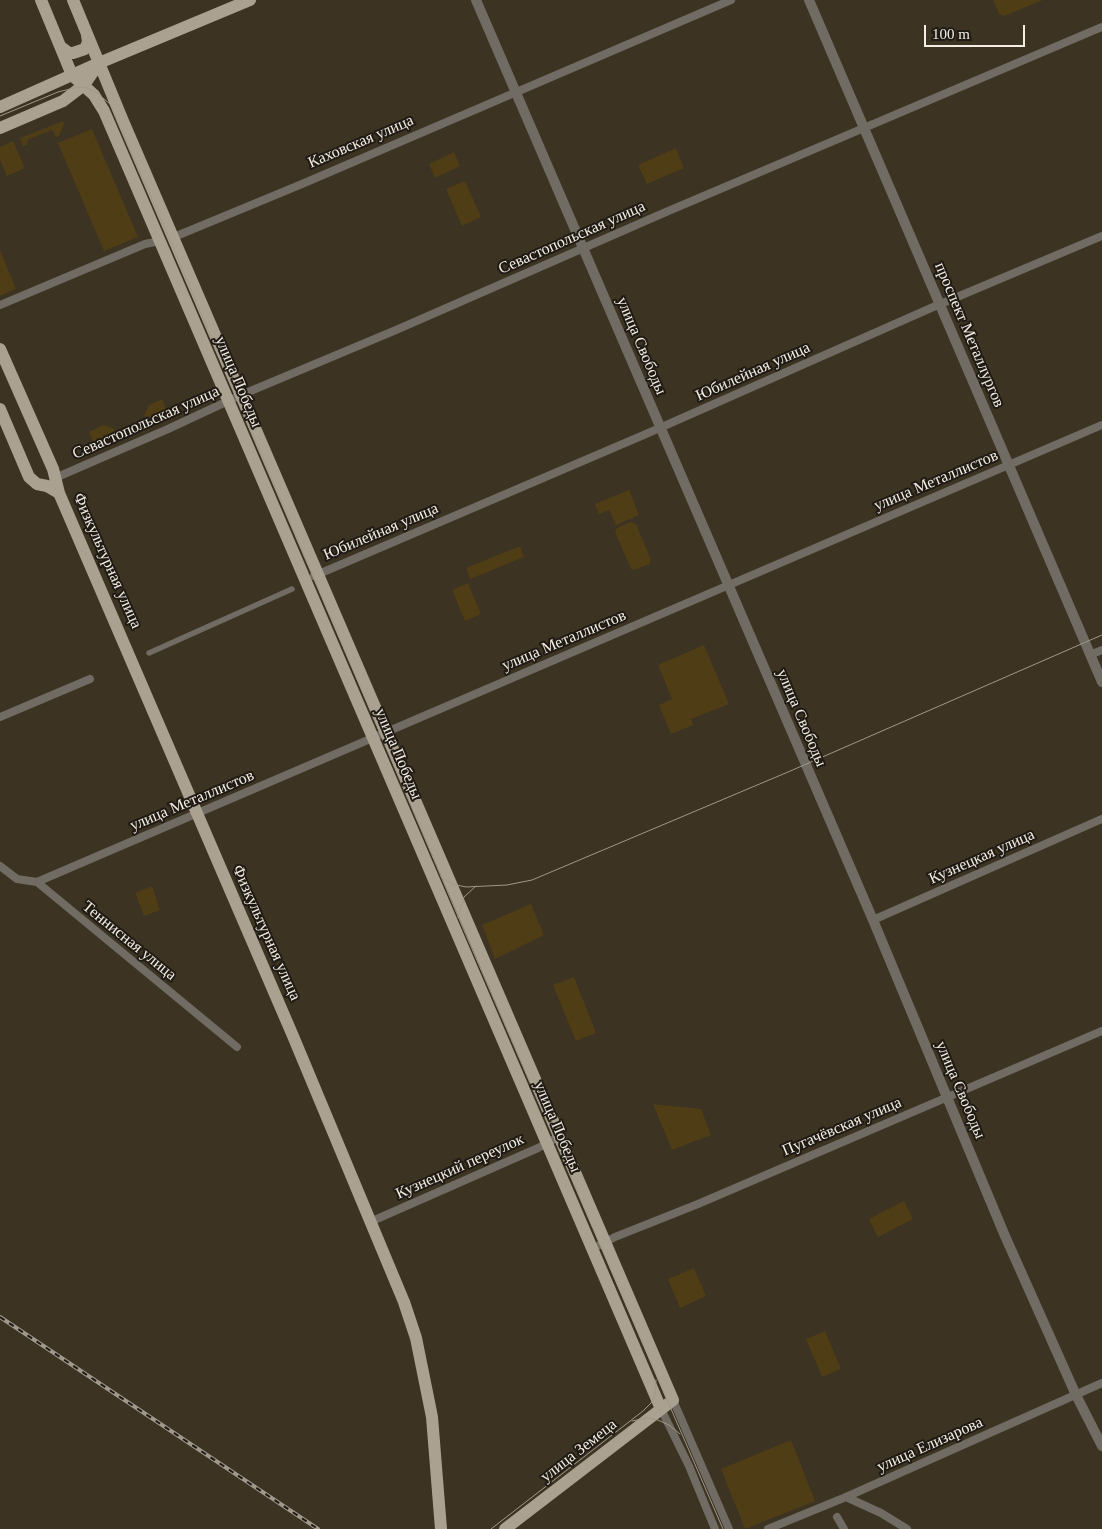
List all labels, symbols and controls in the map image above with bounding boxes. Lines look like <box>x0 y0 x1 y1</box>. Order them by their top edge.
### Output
scale bar <box>927 15 1028 47</box>
text: 100 m <box>932 26 970 42</box>
street label: Каховская улица <box>305 111 417 173</box>
street label: Севастопольская улица <box>496 197 648 279</box>
street label: проспект Металлургов <box>930 260 1008 410</box>
street label: улица Свободы <box>612 294 670 398</box>
street label: улица Победы <box>210 334 266 430</box>
street label: Юбилейная улица <box>693 338 813 406</box>
street label: Севастопольская улица <box>70 382 222 464</box>
street label: улица Металлистов <box>871 446 1001 516</box>
street label: Физкультурная улица <box>68 490 146 632</box>
street label: Юбилейная улица <box>320 499 442 565</box>
street label: улица Металлистов <box>499 606 629 676</box>
street label: улица Свободы <box>772 666 830 770</box>
street label: улица Победы <box>370 706 426 802</box>
street label: улица Металлистов <box>127 766 257 836</box>
street label: Кузнецкая улица <box>926 825 1038 889</box>
street label: Физкультурная улица <box>227 862 305 1004</box>
street label: Теннисная улица <box>78 897 180 985</box>
street label: улица Свободы <box>931 1038 989 1142</box>
street label: улица Победы <box>529 1079 585 1175</box>
street label: Пугачёвская улица <box>779 1093 905 1161</box>
street label: Кузнецкий переулок <box>393 1130 527 1204</box>
street label: улица Елизарова <box>874 1413 986 1477</box>
street label: улица Земеца <box>537 1415 621 1487</box>

